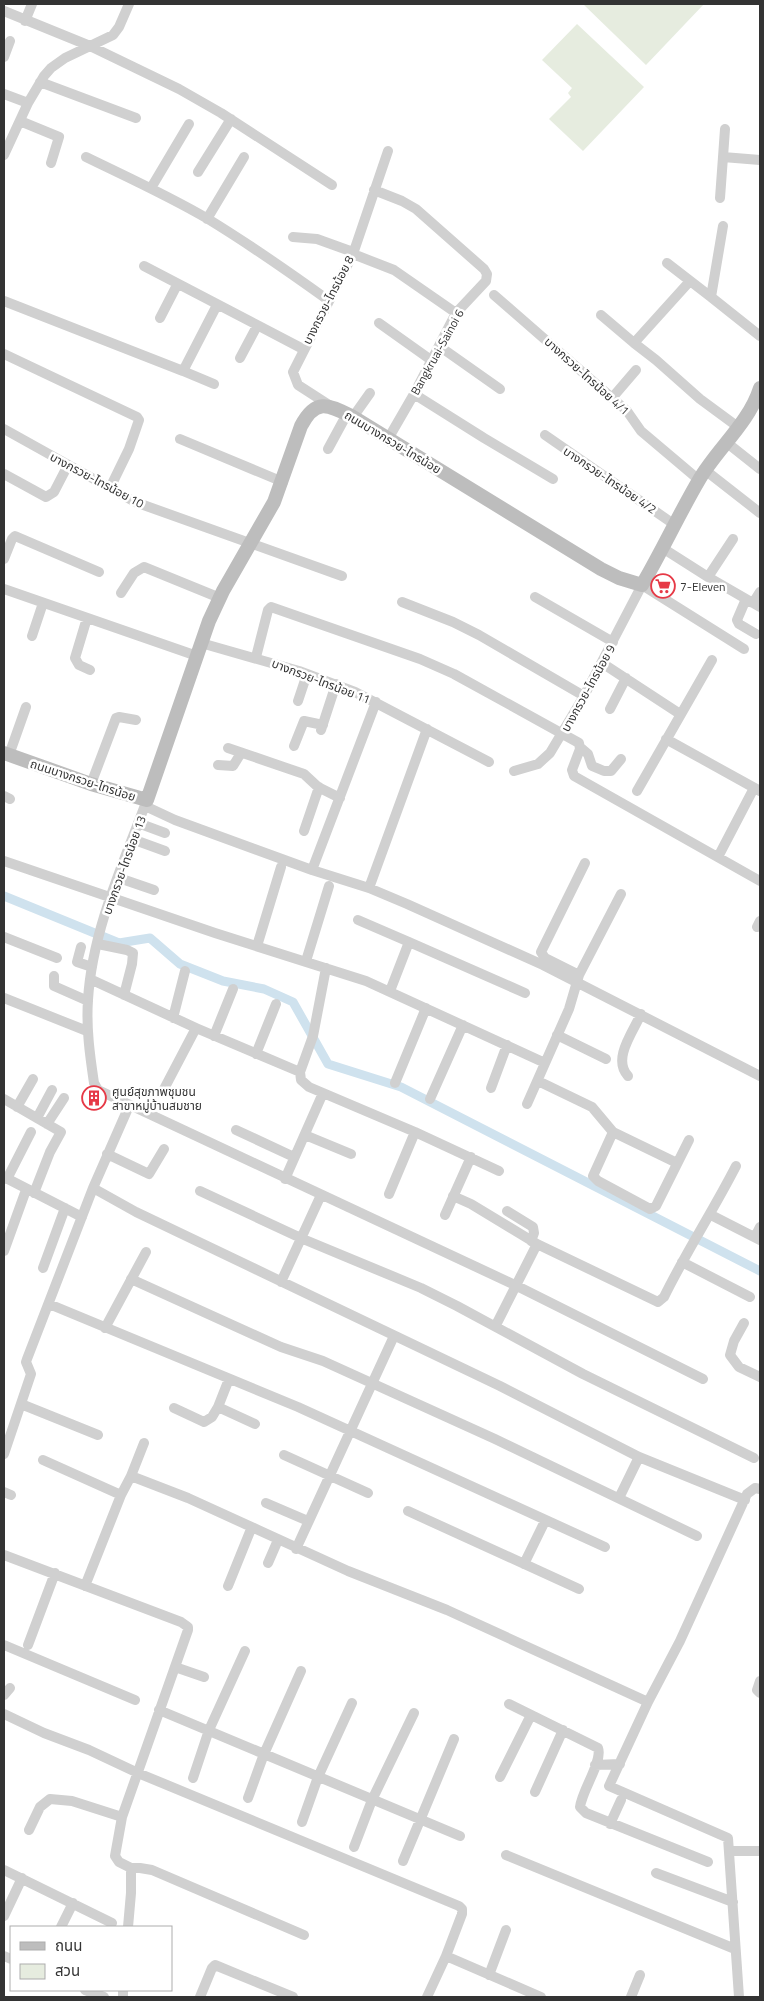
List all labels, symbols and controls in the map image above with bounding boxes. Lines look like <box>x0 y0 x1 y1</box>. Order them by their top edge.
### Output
street label: บางกรวย-ไทรน้อย 8 <box>297 252 359 348</box>
street label: Bangkruai-Sainoi 6 <box>405 305 469 398</box>
street label: บางกรวย-ไทรน้อย 4/1 <box>540 332 634 420</box>
street label: ถนนบางกรวย-ไทรน้อย <box>341 406 445 478</box>
street label: บางกรวย-ไทรน้อย 4/2 <box>559 442 661 518</box>
street label: บางกรวย-ไทรน้อย 10 <box>47 447 148 513</box>
supermarket icon: 7-Eleven <box>650 573 676 599</box>
place label: 7-Eleven <box>680 577 726 596</box>
street label: บางกรวย-ไทรน้อย 9 <box>556 641 620 735</box>
street label: บางกรวย-ไทรน้อย 11 <box>269 653 373 709</box>
street label: ถนนบางกรวย-ไทรน้อย <box>28 754 138 806</box>
street label: บางกรวย-ไทรน้อย 13 <box>97 813 151 917</box>
place label: ศูนย์สุขภาพชุมชน สาขาหมู่บ้านสมชาย <box>112 1082 202 1115</box>
building icon: ศูนย์สุขภาพชุมชน สาขาหมู่บ้านสมชาย <box>81 1085 107 1111</box>
legend <box>10 1926 172 1991</box>
text: ถนน <box>55 1934 82 1957</box>
text: สวน <box>55 1959 80 1982</box>

